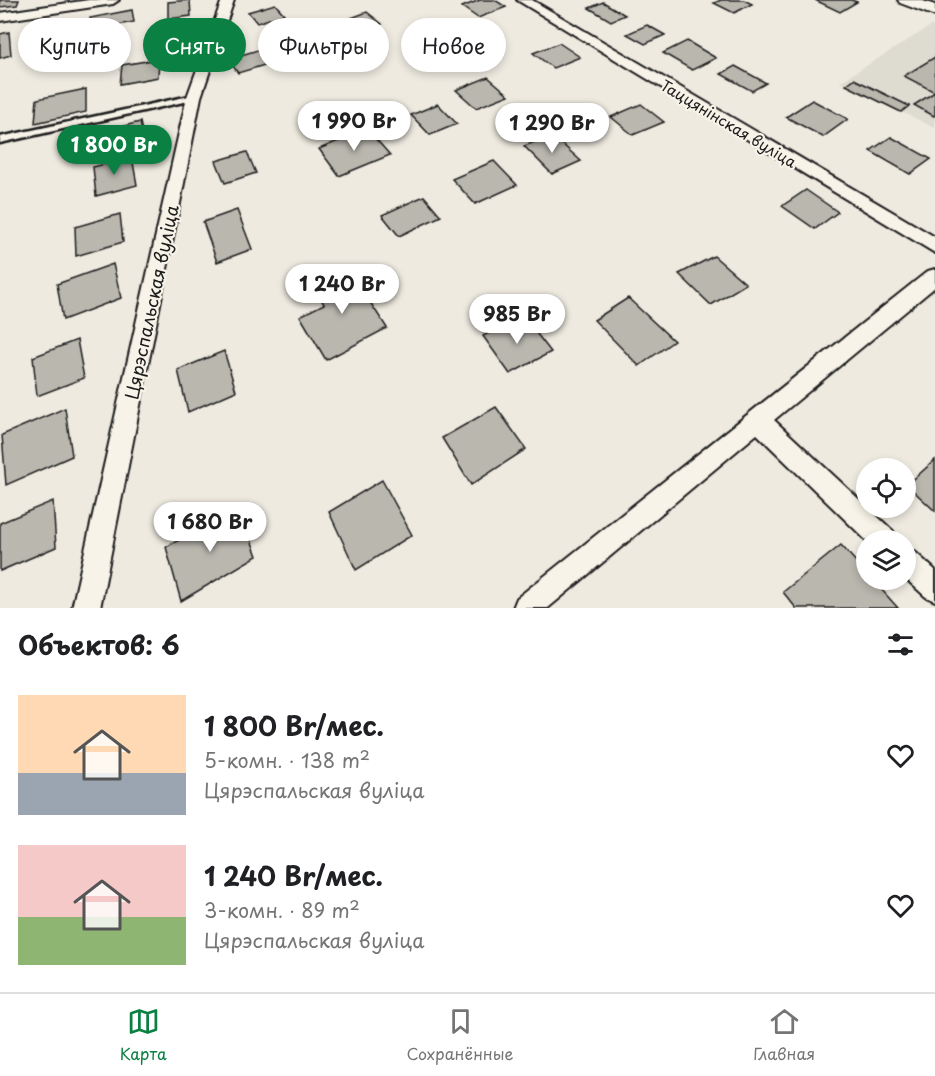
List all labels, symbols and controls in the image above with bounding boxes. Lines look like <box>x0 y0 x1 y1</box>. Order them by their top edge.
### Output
chip: Купить <box>18 18 131 72</box>
chip: Снять <box>143 18 246 72</box>
chip: Фильтры <box>258 18 389 72</box>
chip: Новое <box>401 18 506 72</box>
street label: Таццянінская вуліца <box>657 73 802 173</box>
pin: 1 990 Br <box>292 101 416 152</box>
pin: 1 290 Br <box>490 103 614 154</box>
text: 1 990 Br <box>312 105 396 135</box>
text: 1 290 Br <box>509 107 595 137</box>
pin: 1 800 Br <box>52 125 176 176</box>
text: 1 800 Br <box>71 129 157 159</box>
street label: Цярэспальская вуліца <box>117 202 185 402</box>
pin: 1 240 Br <box>280 264 404 315</box>
text: 1 240 Br <box>299 268 385 298</box>
pin: 985 Br <box>468 294 566 345</box>
text: 985 Br <box>483 298 551 328</box>
map controls <box>856 458 916 590</box>
button: locate <box>856 458 916 518</box>
pin: 1 680 Br <box>148 502 272 553</box>
text: 1 680 Br <box>168 506 252 536</box>
button: layers <box>856 530 916 590</box>
text: Объектов: 6 <box>18 625 180 664</box>
icon: filters <box>884 628 917 661</box>
text: 1 800 Br/мес. <box>204 706 384 745</box>
icon: home <box>66 719 138 791</box>
icon: heart <box>884 739 917 772</box>
text: 5-комн. · 138 m² <box>204 745 370 775</box>
text: Цярэспальская вуліца <box>204 775 425 805</box>
text: 1 240 Br/мес. <box>204 856 383 895</box>
icon: home <box>66 869 138 941</box>
icon: heart <box>884 889 917 922</box>
text: 3-комн. · 89 m² <box>204 895 360 925</box>
text: Цярэспальская вуліца <box>204 925 425 955</box>
tab: Карта <box>120 1005 167 1065</box>
tab: Сохранённые <box>407 1005 514 1065</box>
tab: Главная <box>753 1005 815 1065</box>

